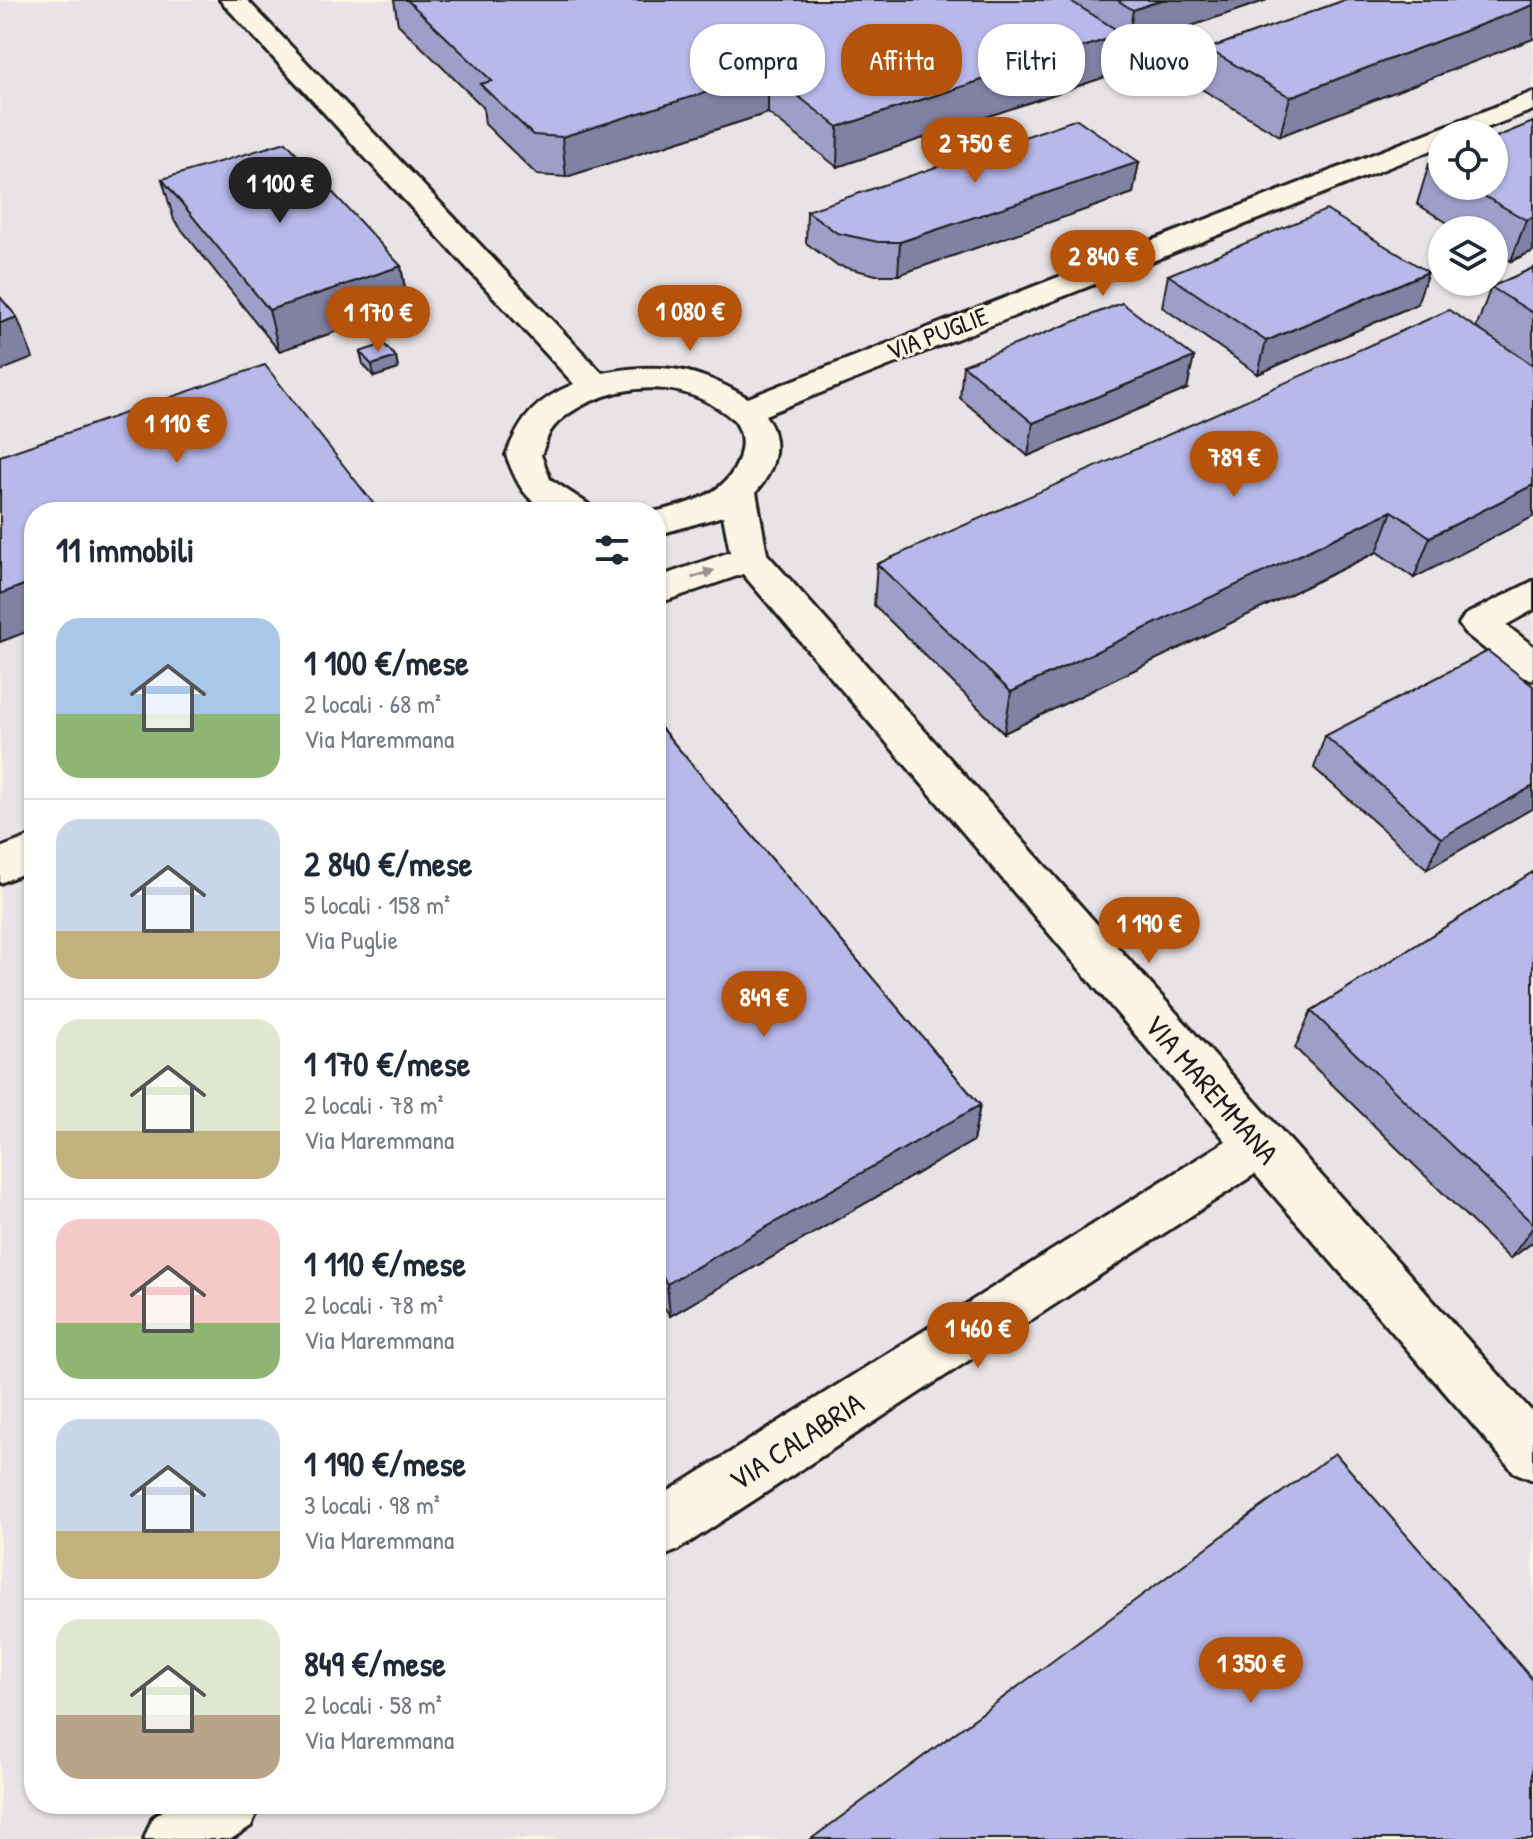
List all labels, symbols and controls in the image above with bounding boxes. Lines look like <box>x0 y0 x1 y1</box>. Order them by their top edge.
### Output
chip: Compra <box>690 24 825 96</box>
chip: Affitta <box>841 24 962 96</box>
chip: Filtri <box>978 24 1085 96</box>
chip: Nuovo <box>1101 24 1217 96</box>
pin: 2 750 € <box>901 117 1049 185</box>
map controls <box>1428 120 1508 296</box>
button: locate <box>1428 120 1508 200</box>
text: 2 750 € <box>939 125 1011 160</box>
pin: 1 100 € <box>206 157 354 225</box>
text: 1 100 € <box>247 165 313 200</box>
button: layers <box>1428 216 1508 296</box>
pin: 2 840 € <box>1029 230 1177 298</box>
text: 2 840 € <box>1068 238 1138 273</box>
pin: 1 080 € <box>616 285 764 353</box>
pin: 1 170 € <box>304 286 452 354</box>
text: 1 080 € <box>656 293 724 328</box>
text: 1 170 € <box>344 294 412 329</box>
street label: VIA PUGLIE <box>881 297 993 368</box>
pin: 1 110 € <box>103 397 251 465</box>
text: 1 110 € <box>145 405 209 440</box>
pin: 789 € <box>1178 431 1290 499</box>
text: 789 € <box>1208 439 1260 474</box>
text: 11 immobili <box>56 527 194 573</box>
icon: filters <box>590 528 634 572</box>
one-way arrow <box>691 568 715 580</box>
text: 1 100 €/mese <box>304 640 469 686</box>
icon: home <box>120 650 216 746</box>
text: 2 locali · 68 m² <box>304 686 441 721</box>
text: Via Maremmana <box>304 721 454 756</box>
text: 2 840 €/mese <box>304 841 472 887</box>
icon: home <box>120 851 216 947</box>
text: 5 locali · 158 m² <box>304 887 450 922</box>
pin: 1 190 € <box>1075 897 1223 965</box>
text: 1 190 € <box>1117 905 1181 940</box>
text: Via Puglie <box>304 922 398 957</box>
pin: 849 € <box>708 971 820 1039</box>
text: 849 € <box>739 979 789 1014</box>
street label: VIA MAREMMANA <box>1136 1006 1288 1172</box>
text: 1 170 €/mese <box>304 1041 470 1087</box>
icon: home <box>120 1051 216 1147</box>
text: 2 locali · 78 m² <box>304 1087 444 1122</box>
text: Via Maremmana <box>304 1122 454 1157</box>
text: 1 110 €/mese <box>304 1241 466 1287</box>
icon: home <box>120 1251 216 1347</box>
text: 2 locali · 78 m² <box>304 1287 444 1322</box>
pin: 1 460 € <box>904 1302 1052 1370</box>
text: 1 460 € <box>945 1310 1011 1345</box>
text: Via Maremmana <box>304 1322 454 1357</box>
street label: VIA CALABRIA <box>721 1382 871 1499</box>
text: 1 190 €/mese <box>304 1441 466 1487</box>
icon: home <box>120 1451 216 1547</box>
text: 3 locali · 98 m² <box>304 1487 440 1522</box>
text: Via Maremmana <box>304 1522 454 1557</box>
pin: 1 350 € <box>1177 1637 1325 1705</box>
text: 849 €/mese <box>304 1641 446 1687</box>
text: 1 350 € <box>1217 1645 1285 1680</box>
icon: home <box>120 1651 216 1747</box>
text: 2 locali · 58 m² <box>304 1687 442 1722</box>
text: Via Maremmana <box>304 1722 454 1757</box>

